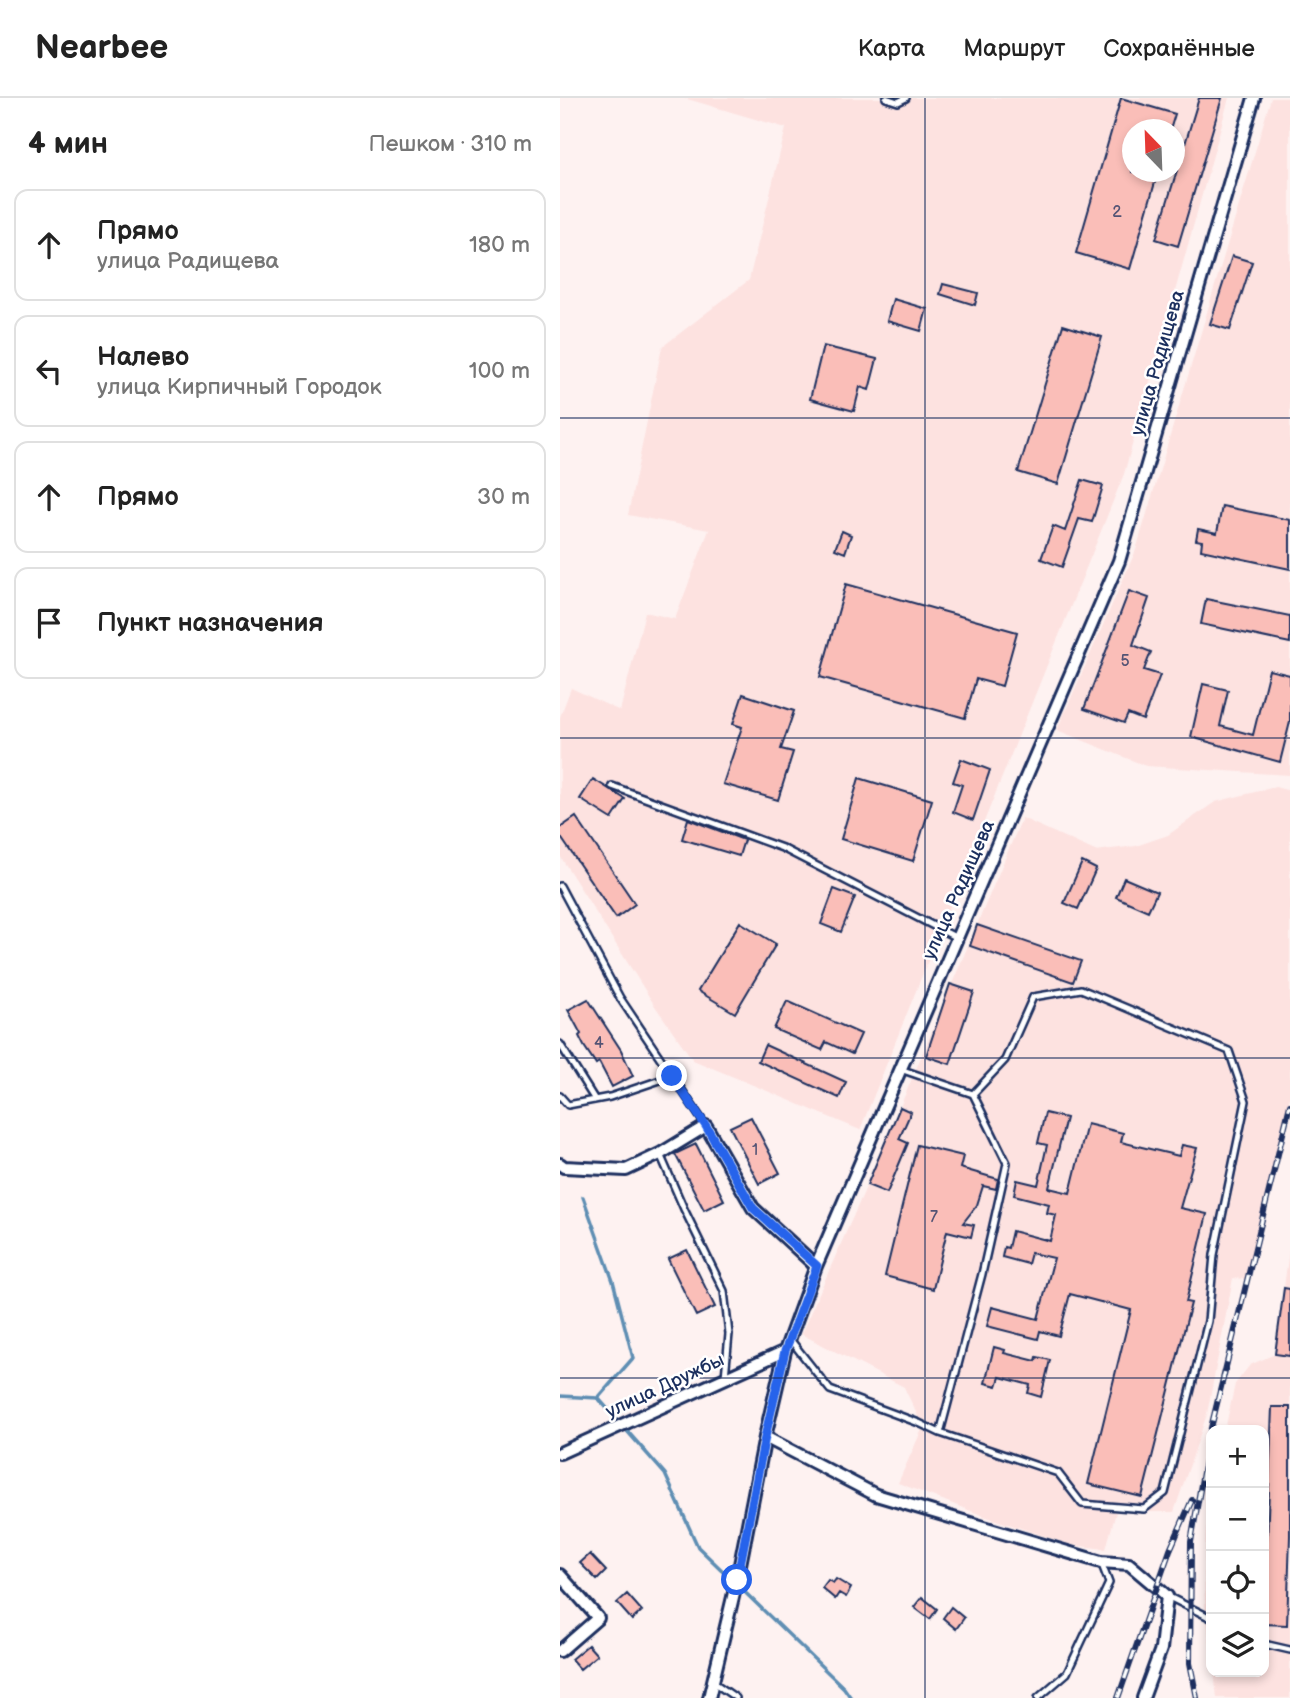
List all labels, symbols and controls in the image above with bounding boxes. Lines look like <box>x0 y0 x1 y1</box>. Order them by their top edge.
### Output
text: Nearbee <box>35 28 168 68</box>
text: Карта <box>858 34 925 63</box>
text: Маршрут <box>963 34 1065 63</box>
text: Сохранённые <box>1103 34 1255 63</box>
north arrow <box>1122 119 1185 182</box>
text: 4 мин <box>28 126 108 162</box>
text: Пешком · 310 m <box>368 130 532 158</box>
house number: 2 <box>1112 203 1122 222</box>
text: Прямо <box>97 216 179 247</box>
icon: ahead <box>30 226 68 264</box>
text: 180 m <box>469 231 530 259</box>
text: улица Радищева <box>97 247 279 275</box>
street label: улица Радищева <box>1126 288 1190 438</box>
text: Налево <box>97 342 189 373</box>
icon: left <box>30 352 68 390</box>
text: 100 m <box>469 357 530 385</box>
text: улица Кирпичный Городок <box>97 373 382 401</box>
icon: ahead <box>30 478 68 516</box>
text: Прямо <box>97 482 179 513</box>
text: 30 m <box>477 483 530 511</box>
icon: arrive <box>30 604 68 642</box>
text: Пункт назначения <box>97 608 323 639</box>
house number: 5 <box>1120 652 1130 671</box>
street label: улица Радищева <box>918 817 1000 963</box>
house number: 4 <box>594 1034 604 1053</box>
route end <box>656 1060 687 1091</box>
house number: 1 <box>752 1141 758 1160</box>
house number: 7 <box>930 1208 938 1227</box>
street label: улица Дружбы <box>602 1349 728 1423</box>
map controls <box>1206 1425 1269 1677</box>
button: + <box>1206 1425 1269 1488</box>
button: − <box>1206 1488 1269 1551</box>
button: locate <box>1206 1551 1269 1614</box>
route start <box>721 1564 752 1595</box>
button: layers <box>1206 1614 1269 1677</box>

